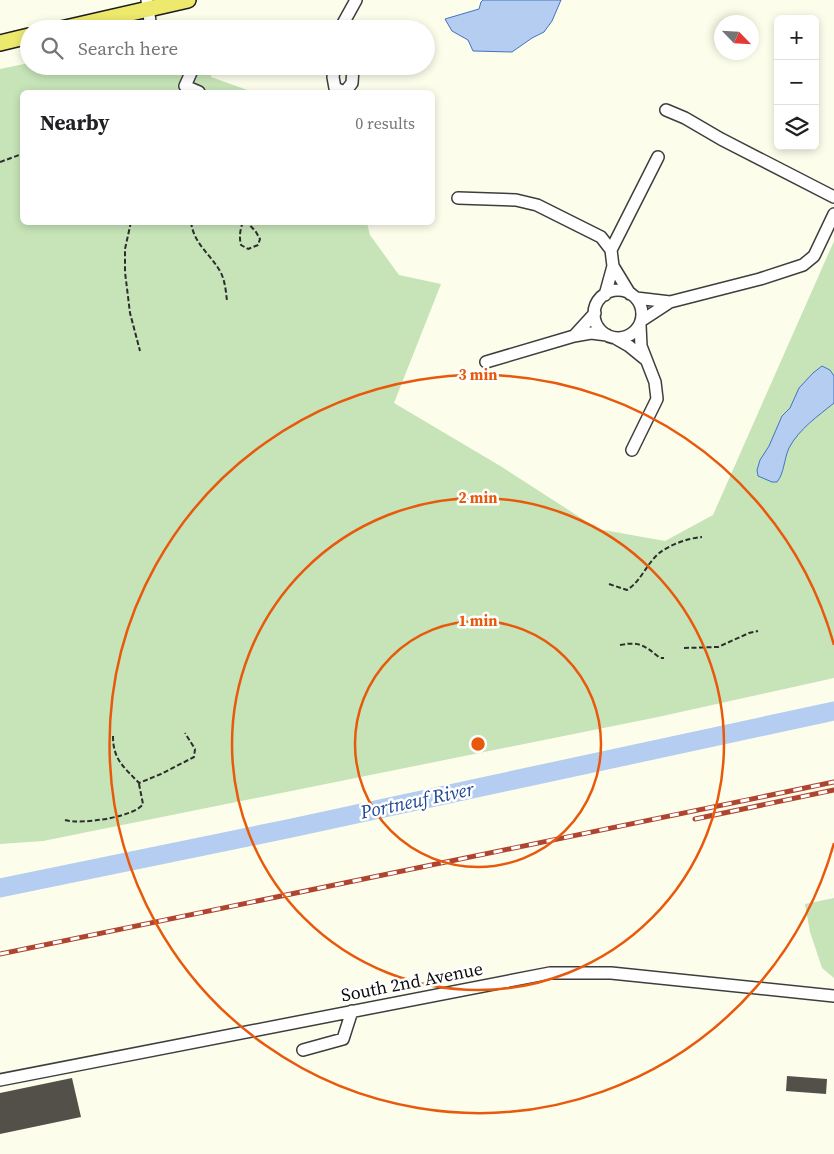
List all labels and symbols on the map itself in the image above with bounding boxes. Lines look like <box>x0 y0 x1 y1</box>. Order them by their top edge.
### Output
north arrow <box>714 15 759 60</box>
text: 3 min <box>459 364 497 385</box>
text: 2 min <box>459 487 497 508</box>
text: 1 min <box>459 610 497 631</box>
centre of rings <box>469 735 487 753</box>
water label: Portneuf River <box>357 775 477 825</box>
street label: South 2nd Avenue <box>339 956 485 1007</box>

